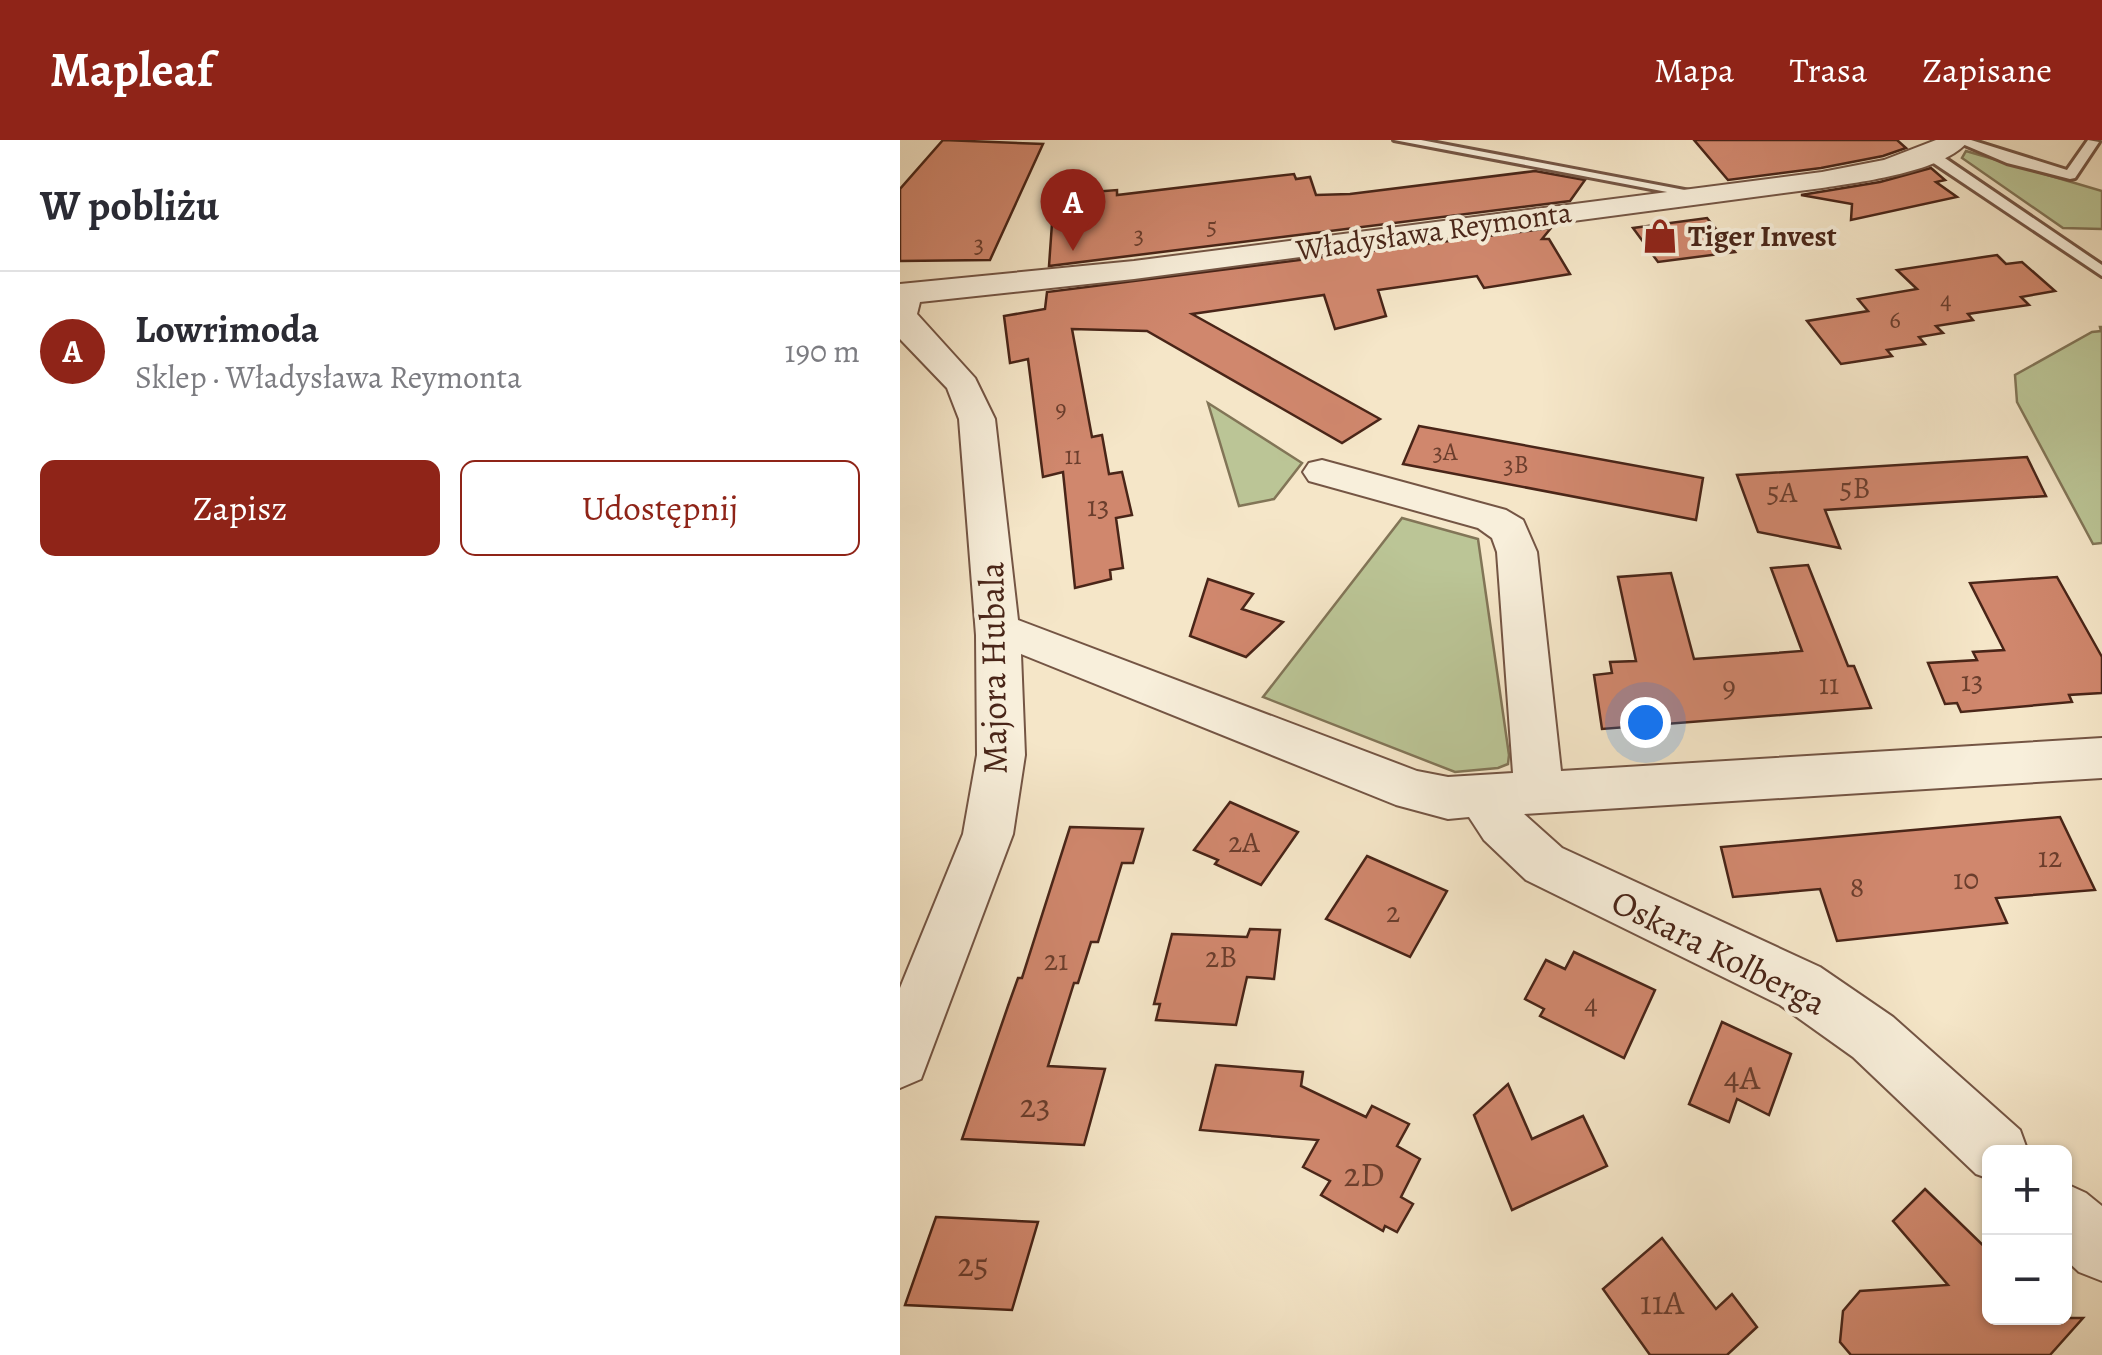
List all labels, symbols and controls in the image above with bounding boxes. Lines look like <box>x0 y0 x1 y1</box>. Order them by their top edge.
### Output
text: Mapleaf <box>50 37 213 103</box>
text: Mapa <box>1654 46 1734 94</box>
text: Trasa <box>1789 46 1867 94</box>
text: Zapisane <box>1922 46 2052 94</box>
pin: A <box>1040 168 1106 251</box>
text: W pobliżu <box>40 177 219 234</box>
street label: Władysława Reymonta <box>1293 192 1574 270</box>
house number: 5 <box>1207 209 1217 243</box>
place label: Tiger Invest <box>1688 216 1837 256</box>
shop icon: Tiger Invest <box>1641 217 1679 255</box>
house number: 3 <box>1134 218 1144 252</box>
house number: 3 <box>974 227 984 261</box>
house number: 4 <box>1940 284 1952 318</box>
text: Lowrimoda <box>135 303 319 355</box>
house number: 6 <box>1889 303 1901 337</box>
text: A <box>62 329 83 373</box>
text: 190 m <box>784 329 860 373</box>
text: Sklep · Władysława Reymonta <box>135 355 522 399</box>
house number: 9 <box>1055 392 1067 426</box>
house number: 3A <box>1432 435 1458 469</box>
house number: 11 <box>1064 439 1082 473</box>
house number: 3B <box>1503 448 1529 482</box>
button: Zapisz <box>40 460 440 556</box>
button: Udostępnij <box>460 460 860 556</box>
house number: 5B <box>1840 468 1870 508</box>
house number: 5A <box>1767 472 1798 512</box>
house number: 13 <box>1087 486 1109 526</box>
street label: Majora Hubala <box>967 561 1019 775</box>
house number: 13 <box>1961 661 1983 701</box>
house number: 11 <box>1819 664 1839 704</box>
house number: 9 <box>1722 667 1736 707</box>
your location <box>1620 697 1671 748</box>
house number: 2A <box>1228 822 1260 862</box>
house number: 12 <box>2038 837 2062 877</box>
house number: 10 <box>1953 859 1979 899</box>
house number: 8 <box>1850 867 1864 907</box>
street label: Oskara Kolberga <box>1604 877 1835 1027</box>
house number: 2 <box>1386 892 1400 932</box>
house number: 2B <box>1205 937 1237 977</box>
house number: 21 <box>1044 940 1068 980</box>
house number: 4 <box>1584 984 1598 1024</box>
house number: 4A <box>1724 1053 1761 1101</box>
house number: 23 <box>1019 1081 1051 1129</box>
map controls <box>1982 1145 2072 1325</box>
button: + <box>1982 1145 2072 1235</box>
house number: 2D <box>1343 1150 1385 1198</box>
button: − <box>1982 1235 2072 1325</box>
house number: 25 <box>957 1240 989 1288</box>
house number: 11A <box>1640 1278 1685 1326</box>

